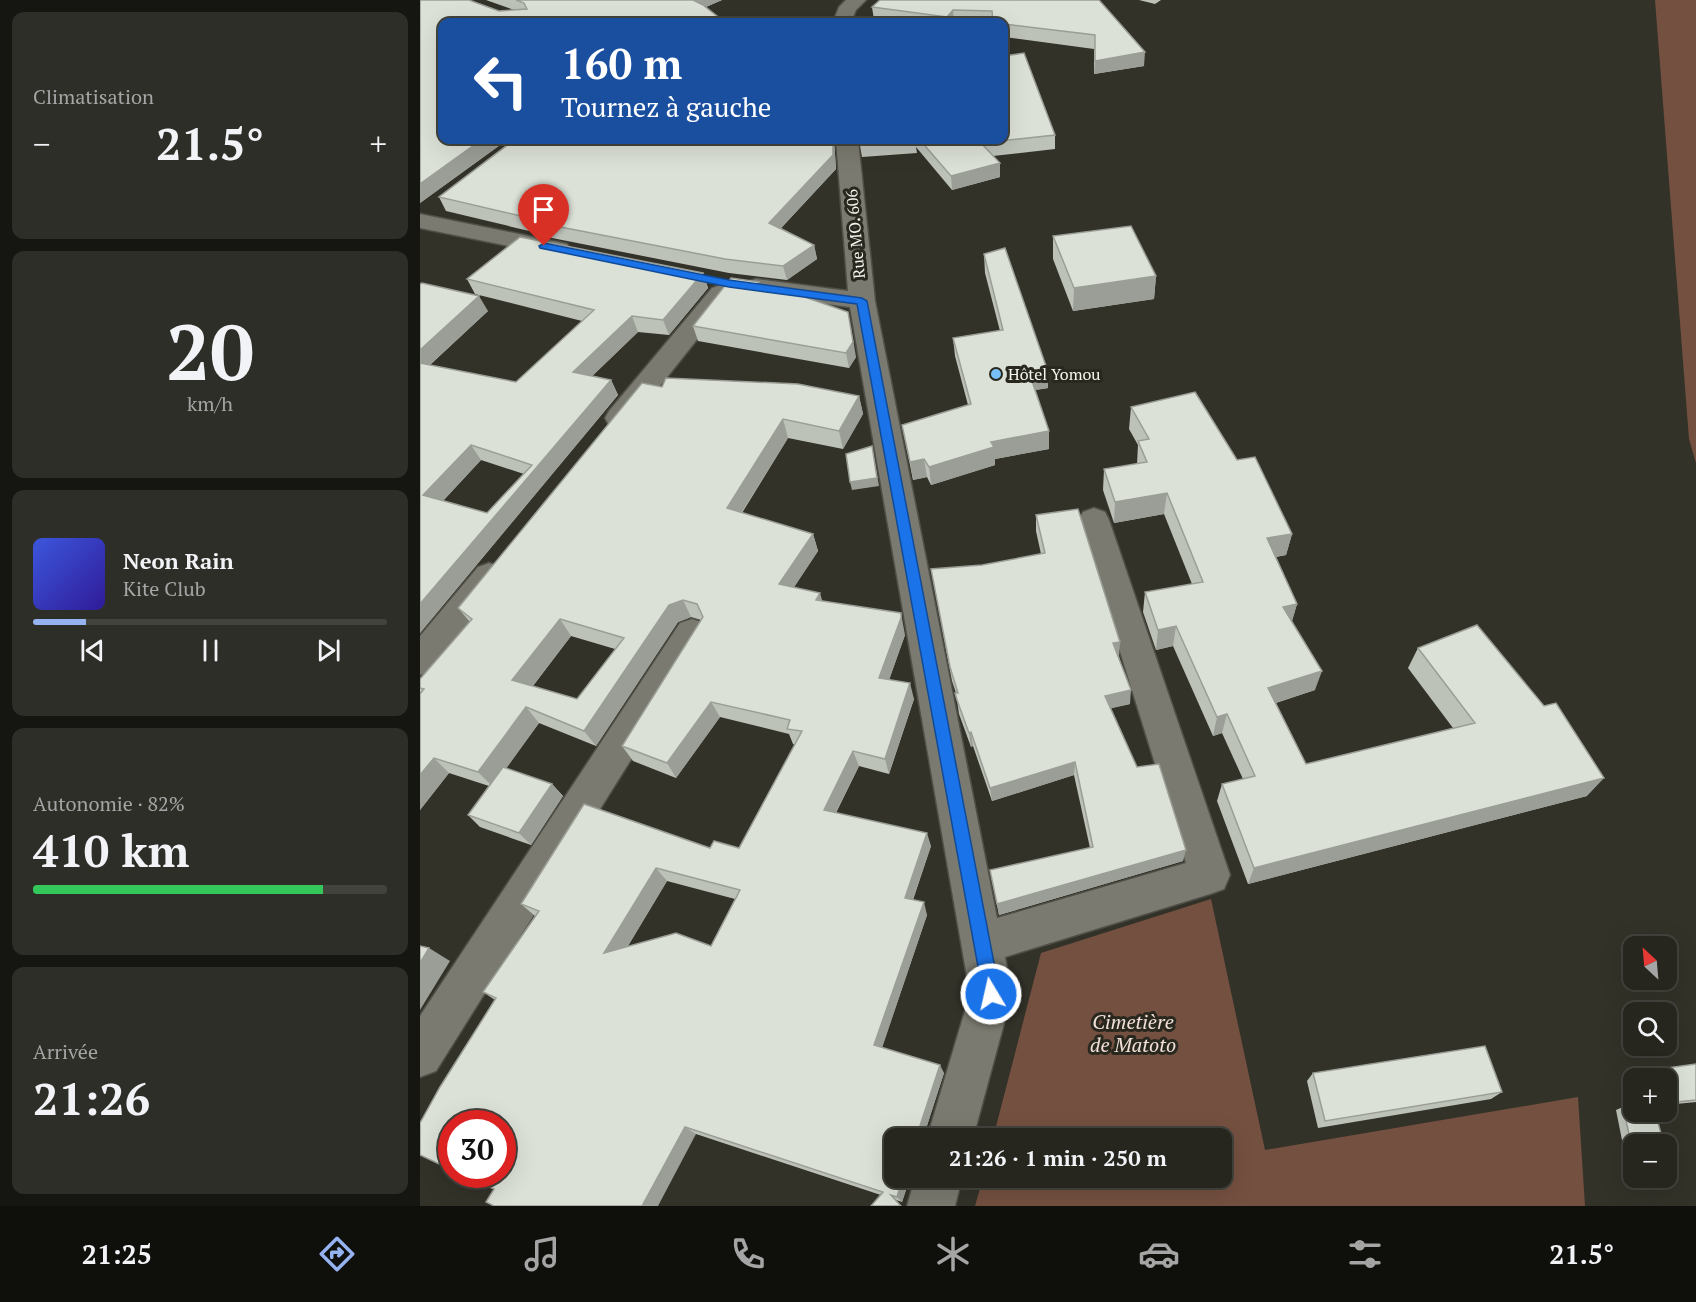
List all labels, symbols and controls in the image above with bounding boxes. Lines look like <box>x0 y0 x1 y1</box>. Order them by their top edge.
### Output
text: 160 m <box>561 35 682 91</box>
icon: left <box>462 42 540 120</box>
text: Climatisation <box>33 83 154 110</box>
text: Tournez à gauche <box>561 89 771 125</box>
text: 21.5° <box>156 113 264 173</box>
text: − <box>33 122 51 165</box>
text: + <box>369 122 387 165</box>
pin <box>518 184 569 246</box>
street label: Rue MO. 606 <box>840 188 870 280</box>
icon: arrive <box>527 193 560 226</box>
text: 20 <box>166 299 254 402</box>
place label: Hôtel Yomou <box>1008 363 1101 385</box>
marker: Hôtel Yomou <box>989 367 1003 381</box>
text: km/h <box>187 390 233 417</box>
text: Neon Rain <box>123 546 234 575</box>
text: Kite Club <box>123 575 206 602</box>
icon: previous <box>76 634 109 667</box>
icon: pause <box>194 634 227 667</box>
icon: next <box>312 634 345 667</box>
text: Autonomie · 82% <box>33 790 185 817</box>
text: 410 km <box>33 820 189 880</box>
north arrow <box>1623 936 1677 990</box>
map controls <box>1623 936 1677 1188</box>
position arrow <box>959 962 1023 1026</box>
button: search <box>1623 1002 1677 1056</box>
park label: Cimetière de Matoto <box>1090 1008 1176 1058</box>
text: Arrivée <box>33 1038 98 1065</box>
text: 21:26 <box>33 1068 150 1128</box>
button: + <box>1623 1068 1677 1122</box>
speed limit sign: 30 <box>438 1110 516 1188</box>
button: − <box>1623 1134 1677 1188</box>
text: 21:26 · 1 min · 250 m <box>949 1143 1167 1172</box>
icon: directions <box>316 1233 358 1275</box>
icon: music <box>521 1233 563 1275</box>
icon: phone <box>727 1233 769 1275</box>
icon: climate <box>932 1233 974 1275</box>
icon: car <box>1138 1233 1180 1275</box>
icon: filters <box>1344 1233 1386 1275</box>
text: 21:25 <box>82 1236 152 1272</box>
text: 21.5° <box>1549 1236 1614 1272</box>

